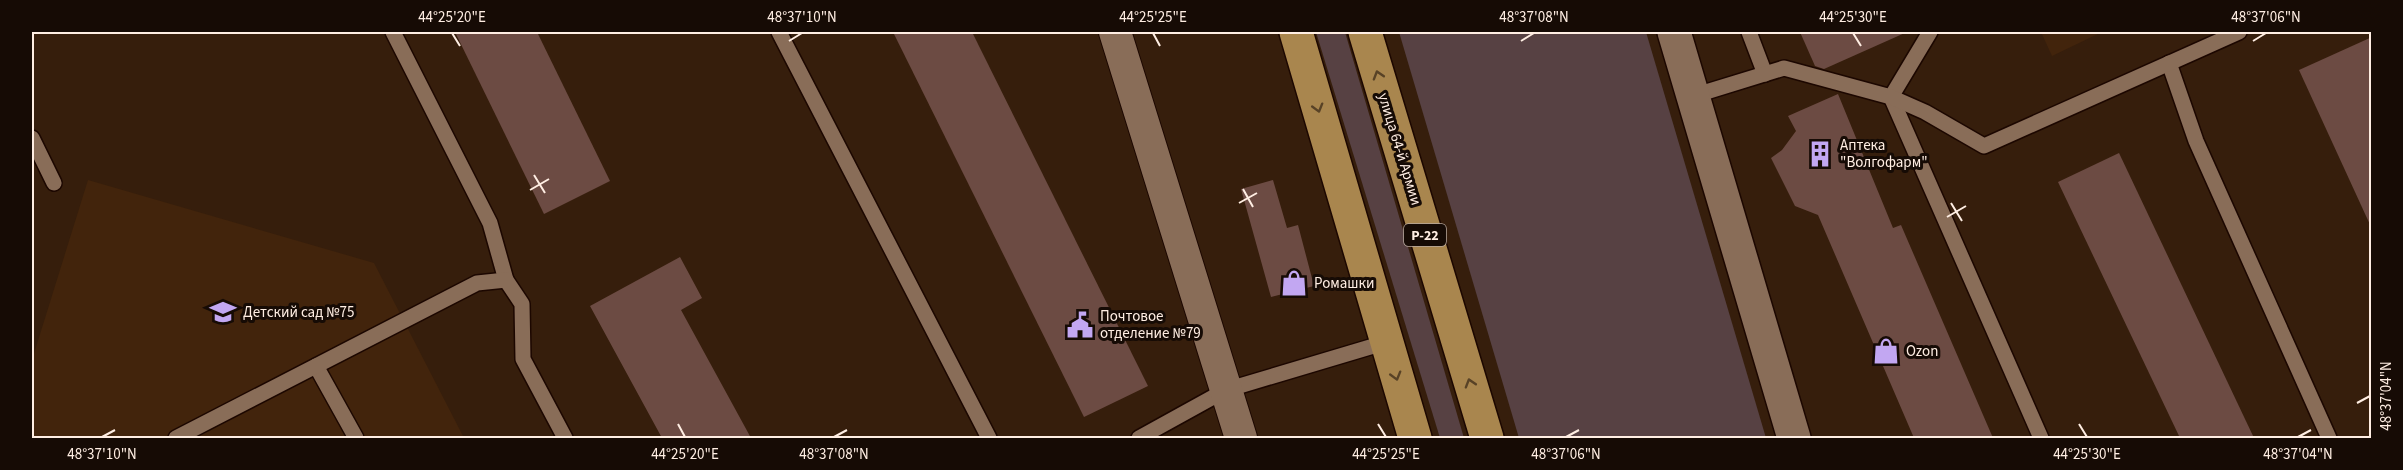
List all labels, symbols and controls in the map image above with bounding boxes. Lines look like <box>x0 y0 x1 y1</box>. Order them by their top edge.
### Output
text: 44°25'20"E <box>418 7 486 28</box>
text: 48°37'10"N <box>767 7 837 28</box>
text: 44°25'25"E <box>1119 7 1187 28</box>
text: 48°37'08"N <box>1499 7 1569 28</box>
text: 44°25'30"E <box>1819 7 1887 28</box>
text: 48°37'06"N <box>2231 7 2301 28</box>
one-way arrow <box>1373 70 1385 81</box>
street label: улица 64-й Армии <box>1372 90 1427 208</box>
one-way arrow <box>1311 102 1323 113</box>
place label: Аптека "Волгофарм" <box>1840 135 1928 173</box>
building icon: Аптека "Волгофарм" <box>1805 139 1835 169</box>
road number: Р-22 <box>1404 224 1446 246</box>
shop icon: Ромашки <box>1279 268 1309 298</box>
place label: Ромашки <box>1314 273 1374 294</box>
school or university icon: Детский сад №75 <box>208 297 238 327</box>
place label: Детский сад №75 <box>243 302 354 323</box>
place label: Почтовое отделение №79 <box>1100 306 1201 344</box>
public building icon: Почтовое отделение №79 <box>1065 310 1095 340</box>
shop icon: Ozon <box>1871 336 1901 366</box>
place label: Ozon <box>1906 341 1938 362</box>
text: 48°37'04"N <box>2376 361 2397 431</box>
one-way arrow <box>1389 370 1402 380</box>
one-way arrow <box>1465 378 1477 389</box>
text: 48°37'10"N <box>67 444 137 465</box>
text: 44°25'20"E <box>651 444 719 465</box>
text: 48°37'08"N <box>799 444 869 465</box>
text: 44°25'25"E <box>1352 444 1420 465</box>
text: 48°37'06"N <box>1531 444 1601 465</box>
text: 44°25'30"E <box>2053 444 2121 465</box>
text: 48°37'04"N <box>2263 444 2333 465</box>

